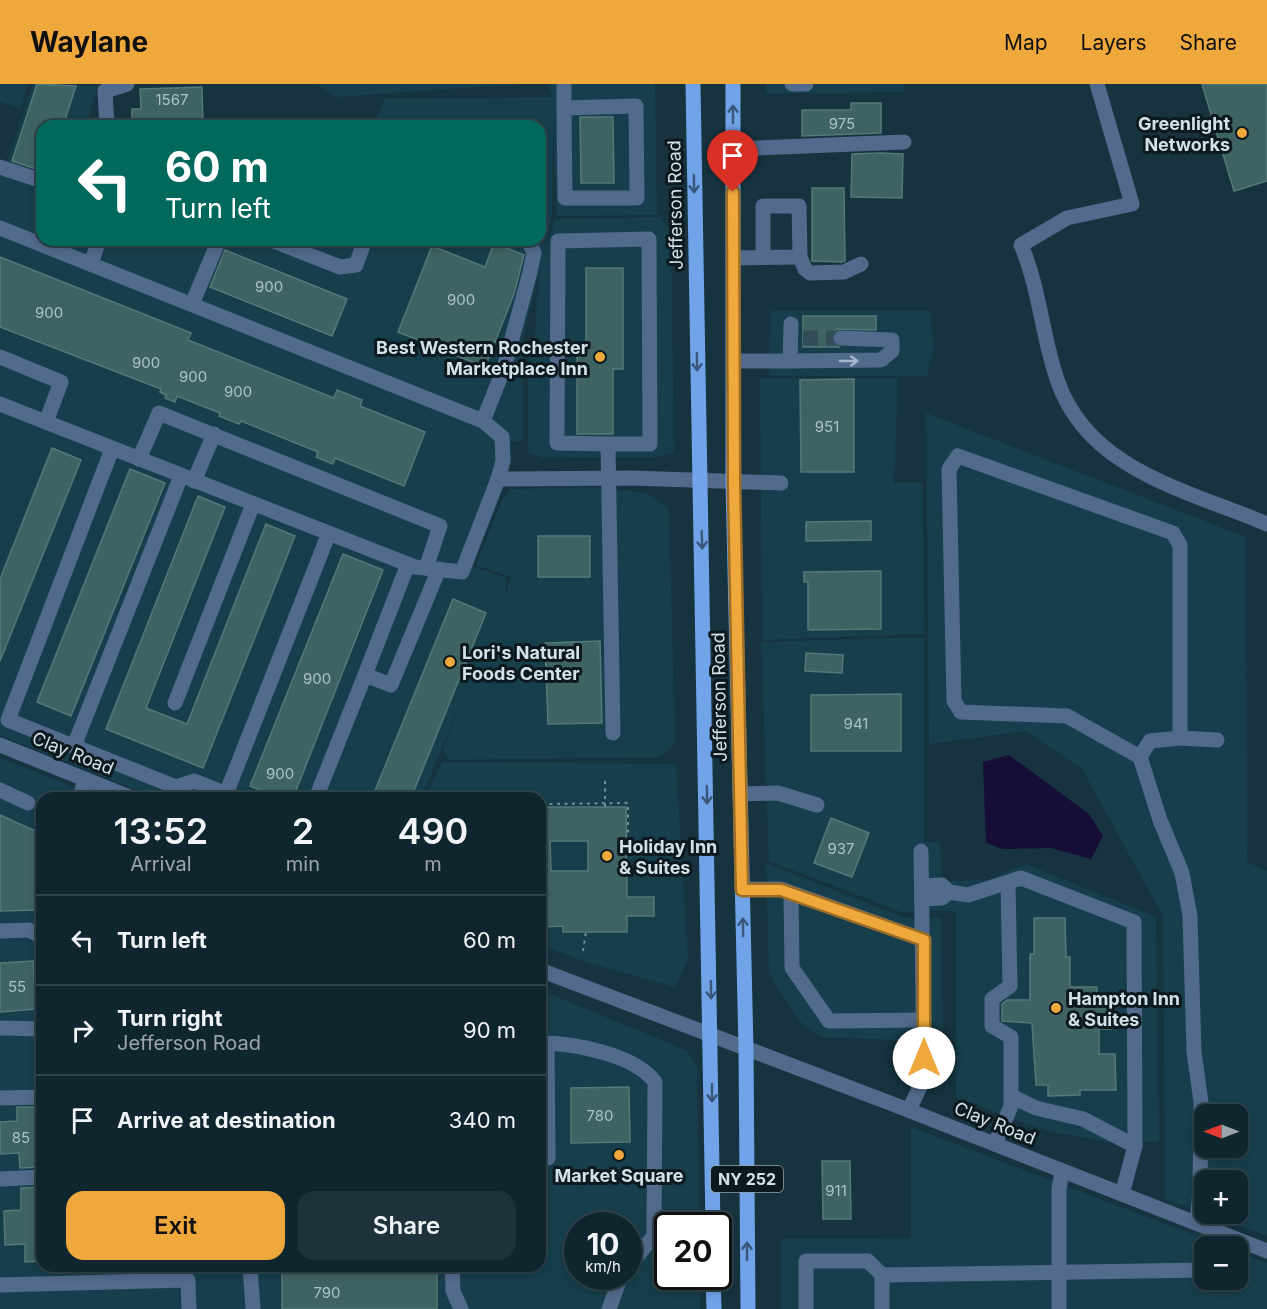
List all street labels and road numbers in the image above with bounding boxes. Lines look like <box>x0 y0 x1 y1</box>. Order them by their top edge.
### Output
street label: Jefferson Road <box>663 140 687 270</box>
street label: Jefferson Road <box>707 632 731 762</box>
street label: Clay Road <box>29 727 117 779</box>
street label: Clay Road <box>951 1097 1039 1149</box>
road number: NY 252 <box>711 1166 783 1192</box>

